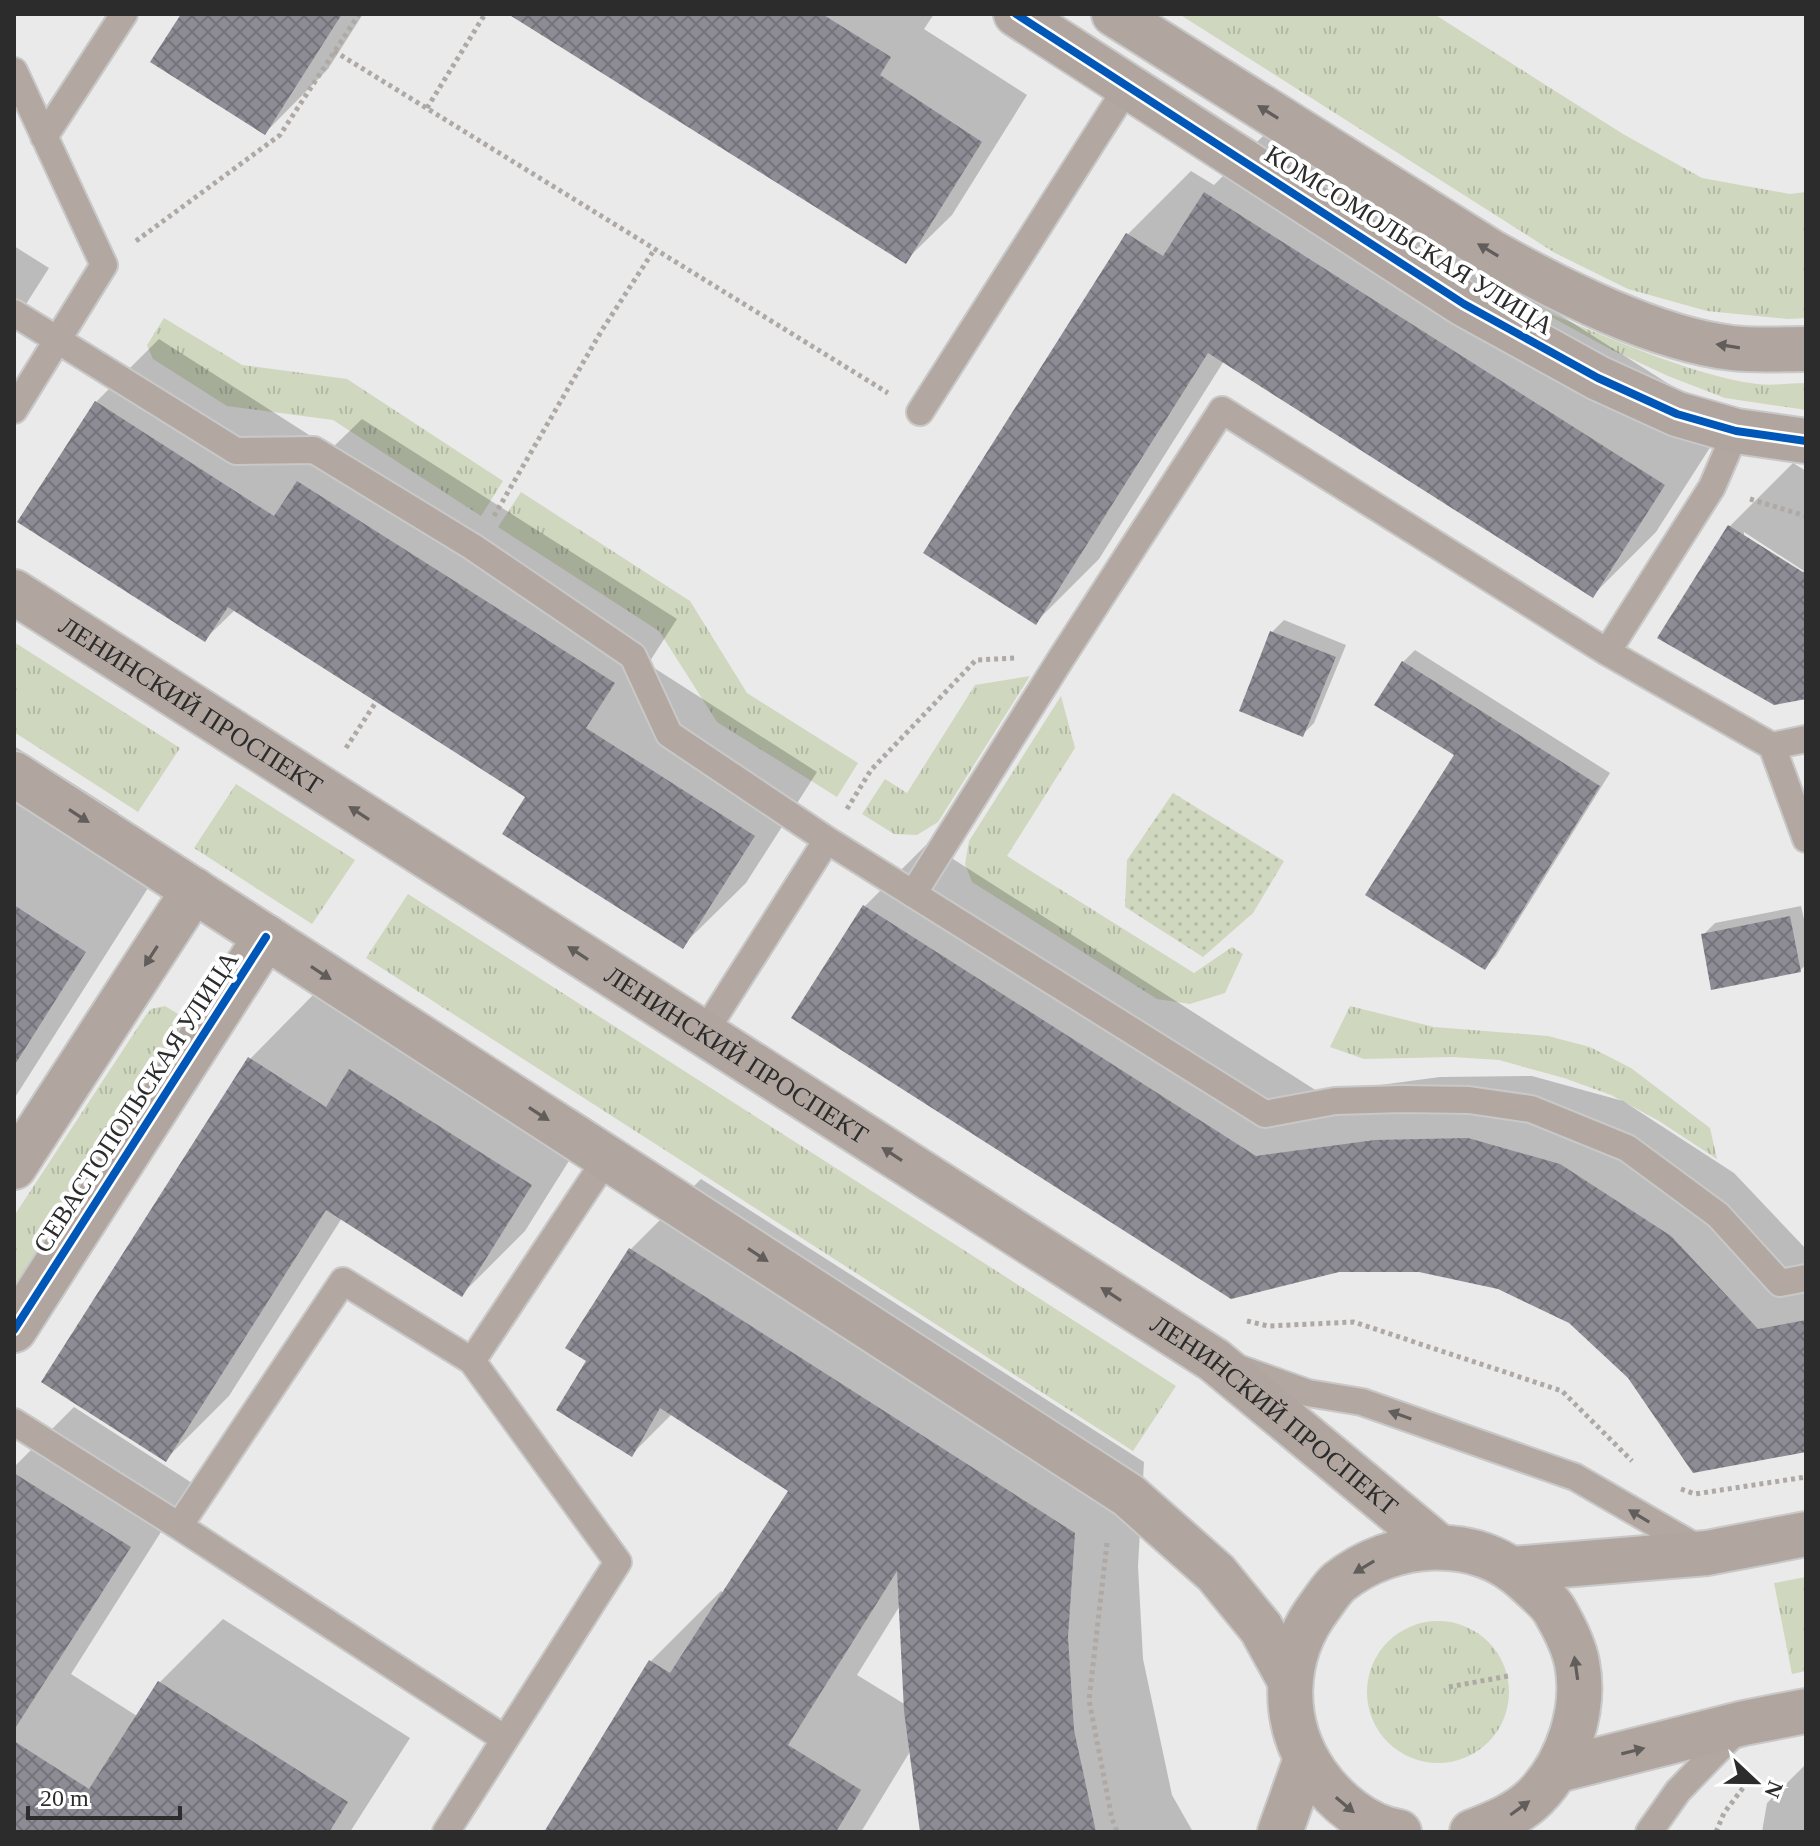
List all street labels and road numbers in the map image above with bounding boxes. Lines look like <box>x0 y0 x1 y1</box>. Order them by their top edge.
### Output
street label: КОМСОМОЛЬСКАЯ УЛИЦА <box>1260 139 1558 341</box>
street label: ЛЕНИНСКИЙ ПРОСПЕКТ <box>54 610 328 800</box>
street label: СЕВАСТОПОЛЬСКАЯ УЛИЦА <box>28 946 244 1258</box>
street label: ЛЕНИНСКИЙ ПРОСПЕКТ <box>600 960 874 1149</box>
street label: ЛЕНИНСКИЙ ПРОСПЕКТ <box>1146 1309 1404 1521</box>

